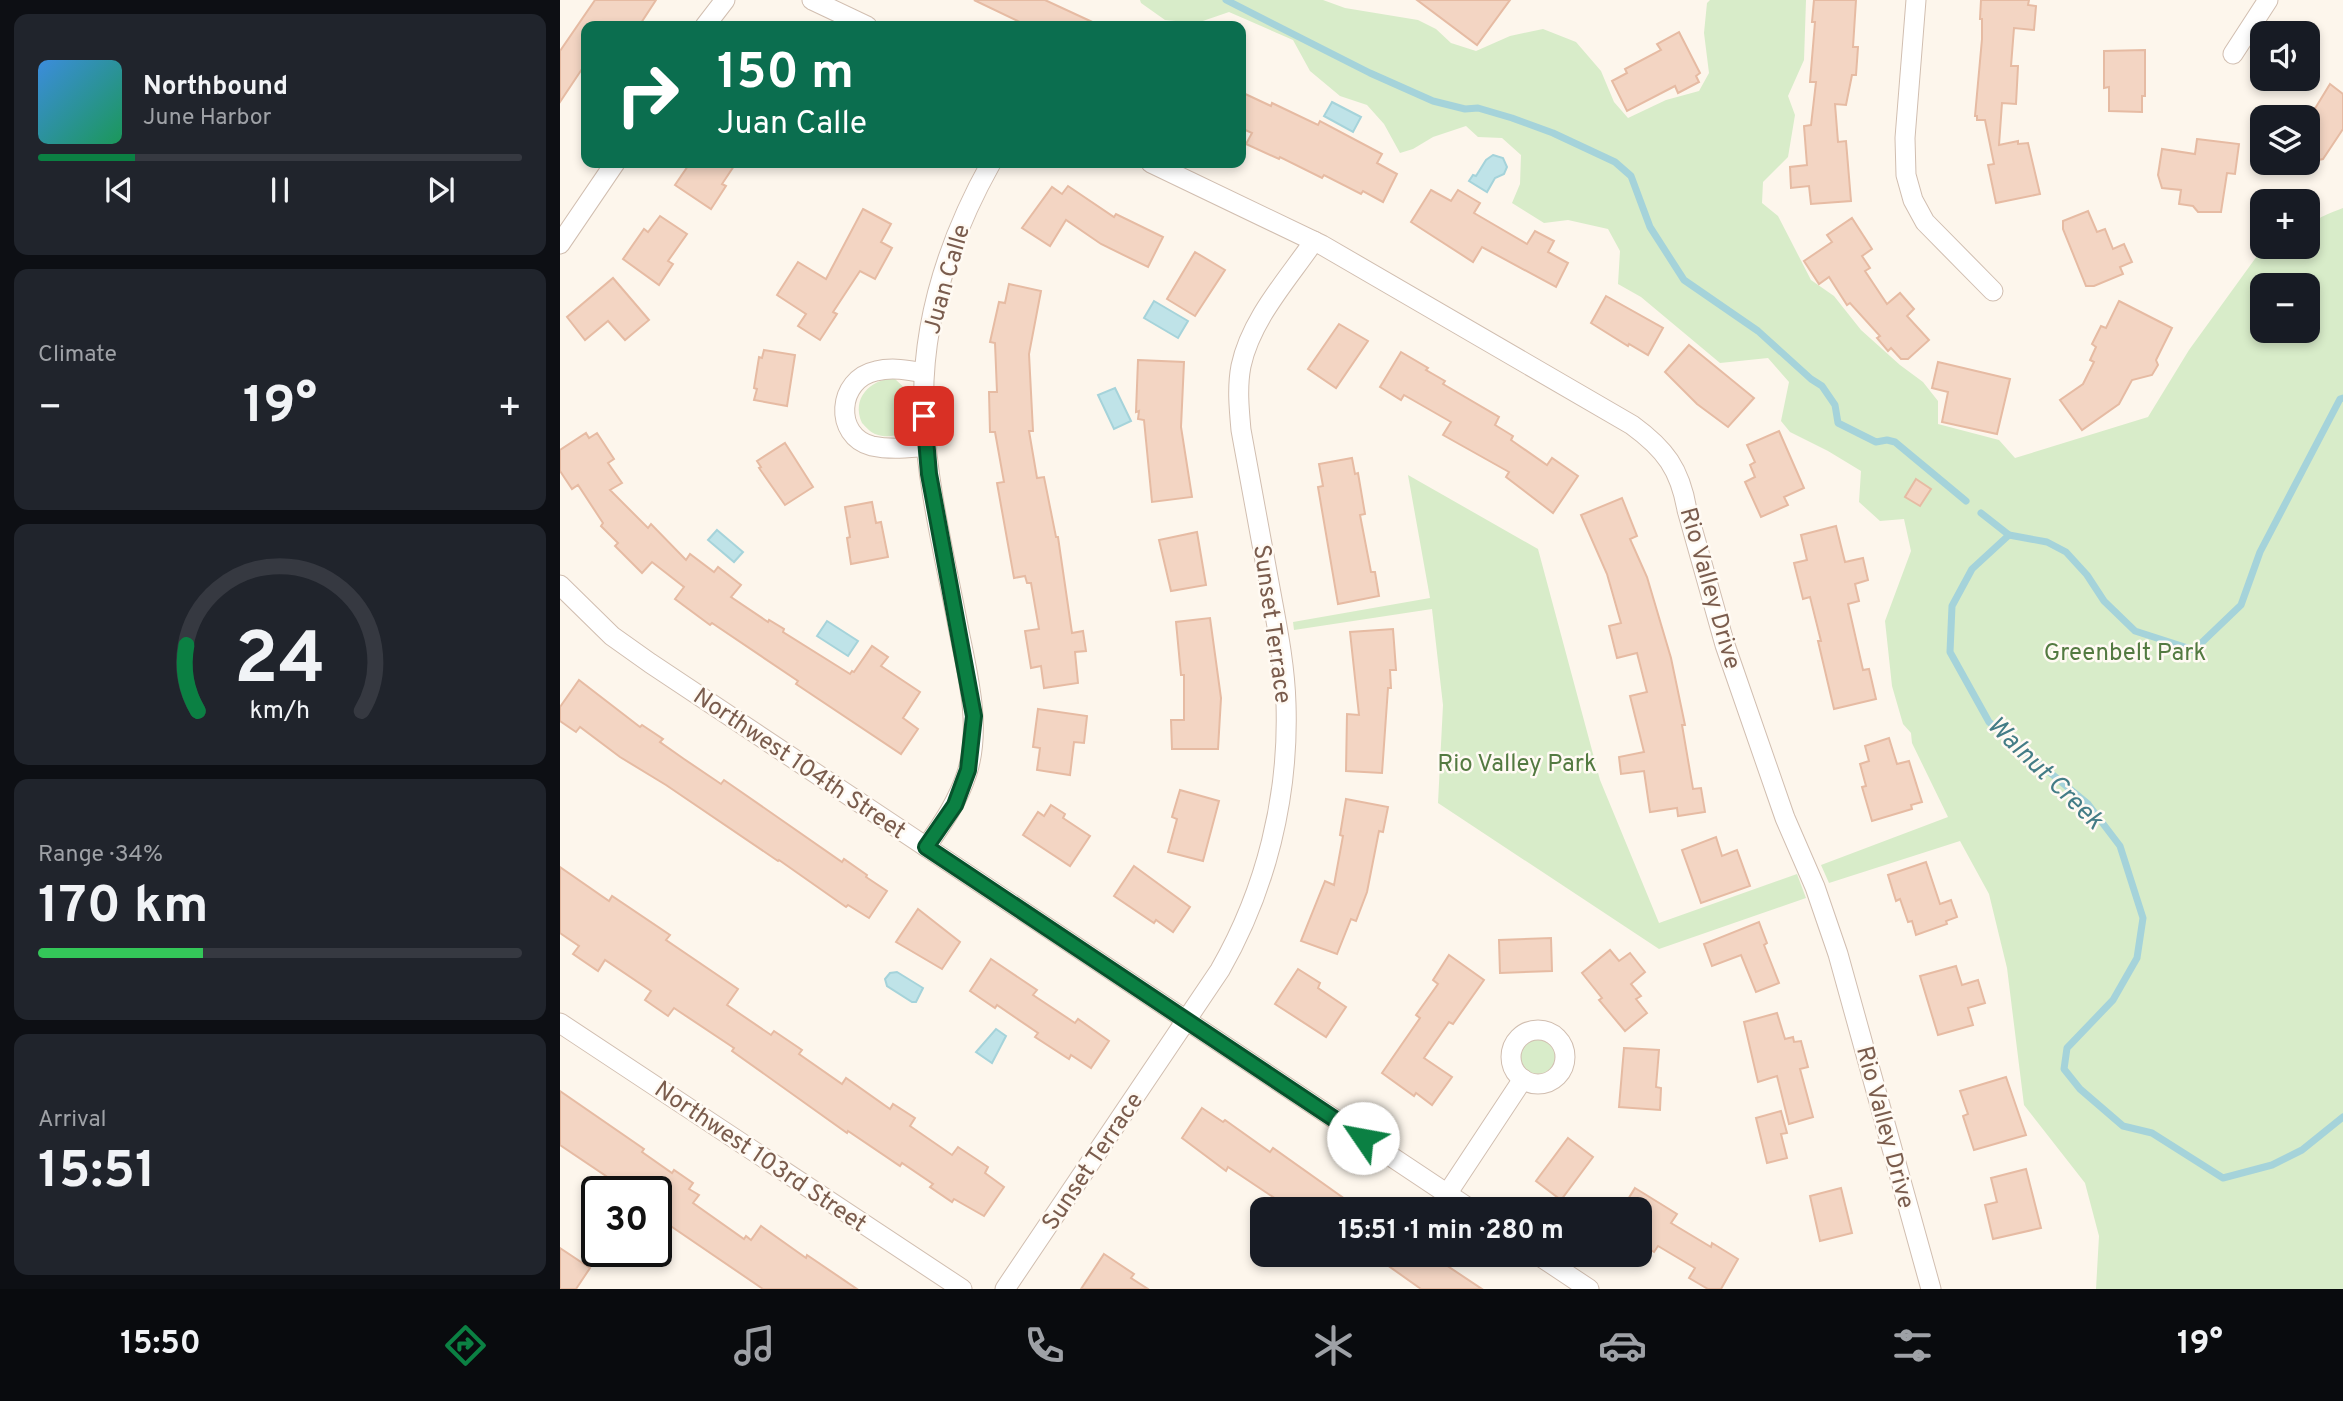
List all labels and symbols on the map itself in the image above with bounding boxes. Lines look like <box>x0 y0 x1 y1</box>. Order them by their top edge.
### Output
street label: Juan Calle <box>918 221 978 338</box>
pin <box>894 386 954 446</box>
street label: Rio Valley Drive <box>1672 504 1747 673</box>
street label: Sunset Terrace <box>1245 543 1297 706</box>
park label: Greenbelt Park <box>2044 639 2206 669</box>
street label: Northwest 104th Street <box>687 682 911 847</box>
water label: Walnut Creek <box>1979 710 2110 838</box>
park label: Rio Valley Park <box>1437 750 1597 780</box>
street label: Rio Valley Drive <box>1848 1043 1920 1212</box>
street label: Northwest 103rd Street <box>648 1075 872 1240</box>
street label: Sunset Terrace <box>1036 1087 1151 1237</box>
position arrow <box>1326 1101 1400 1175</box>
speed limit sign: 30 <box>581 1176 672 1267</box>

